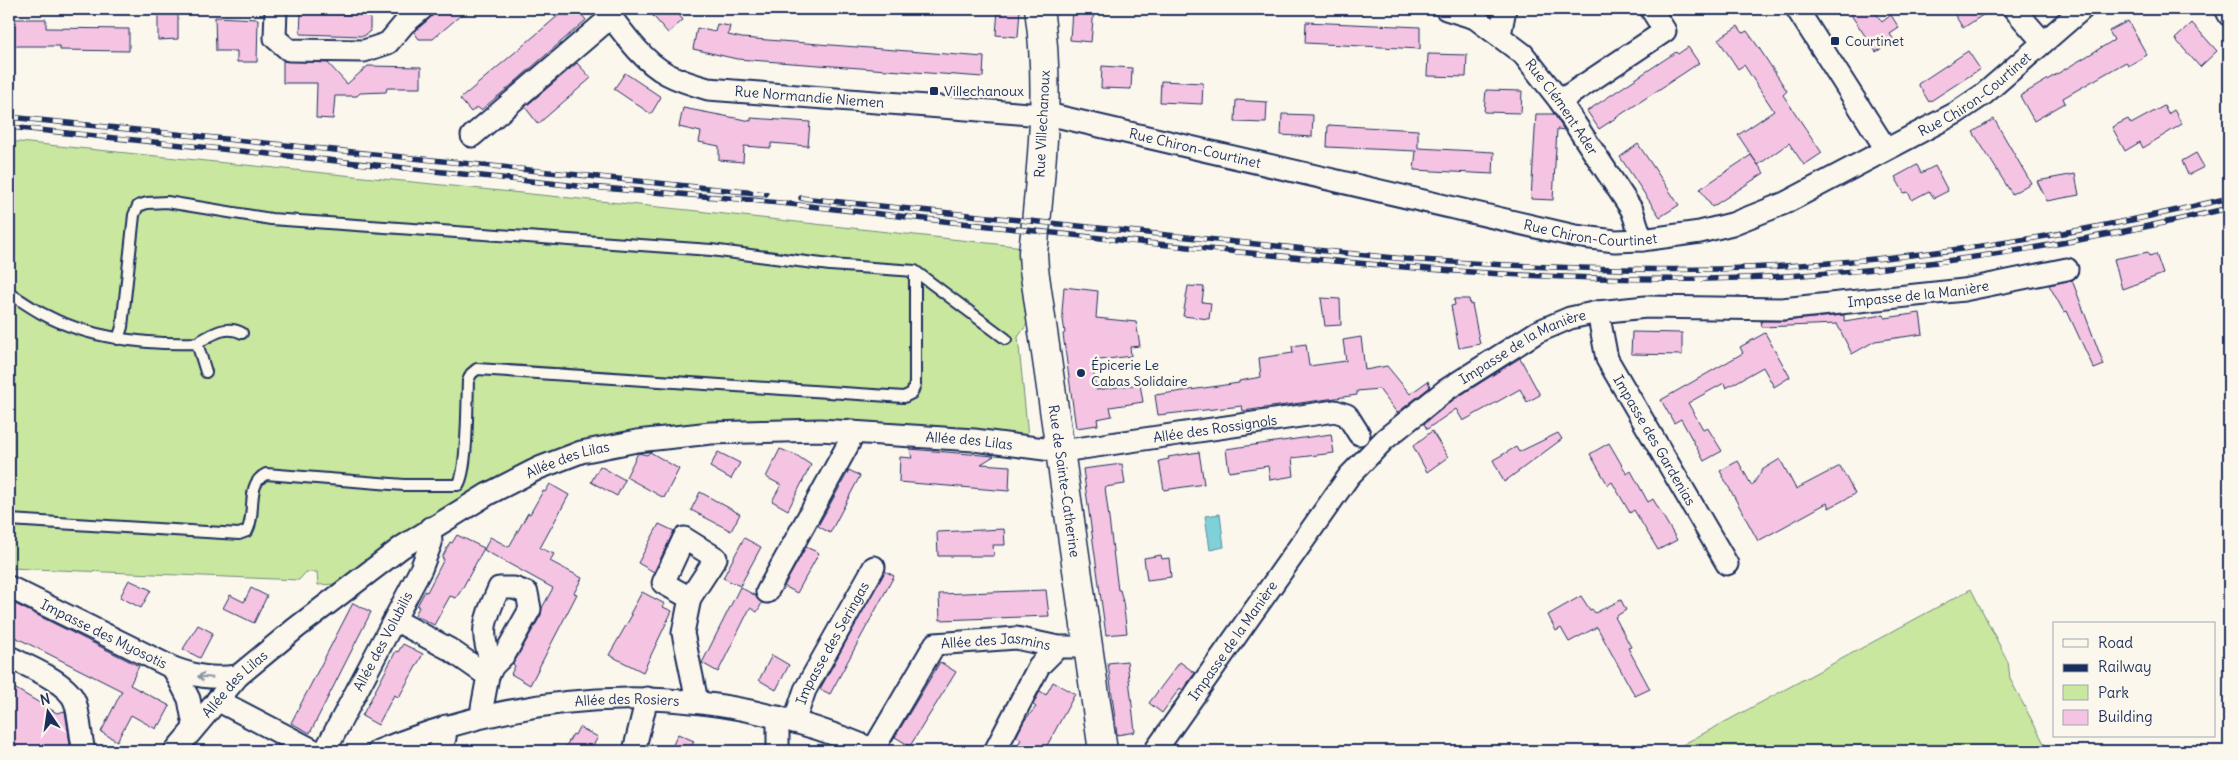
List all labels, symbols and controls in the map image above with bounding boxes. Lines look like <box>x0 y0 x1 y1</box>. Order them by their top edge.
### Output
place label: Courtinet <box>1845 32 1904 50</box>
marker: Courtinet <box>1829 35 1841 47</box>
street label: Rue Chiron-Courtinet <box>1915 48 2035 140</box>
street label: Rue Clément Ader <box>1521 55 1602 159</box>
street label: Rue Villechanoux <box>1030 70 1054 178</box>
street label: Rue Normandie Niemen <box>734 82 885 112</box>
place label: Villechanoux <box>944 82 1024 100</box>
marker: Villechanoux <box>928 85 940 97</box>
street label: Rue Chiron-Courtinet <box>1127 124 1263 172</box>
street label: Rue Chiron-Courtinet <box>1522 215 1658 250</box>
street label: Impasse de la Manière <box>1846 276 1990 311</box>
street label: Impasse de la Manière <box>1456 306 1588 388</box>
place label: Épicerie Le Cabas Solidaire <box>1091 356 1188 390</box>
marker: Épicerie Le Cabas Solidaire <box>1075 367 1087 379</box>
street label: Impasse des Gardenias <box>1609 372 1700 509</box>
street label: Rue de Sainte-Catherine <box>1045 404 1084 559</box>
street label: Allée des Rossignols <box>1152 411 1278 447</box>
street label: Allée des Lilas <box>925 428 1014 454</box>
street label: Allée des Lilas <box>523 438 611 482</box>
street label: Impasse de la Manière <box>1184 577 1281 704</box>
street label: Impasse des Seringas <box>792 578 873 707</box>
street label: Allée des Volubilis <box>349 588 416 694</box>
street label: Impasse des Myosotis <box>38 595 170 673</box>
legend <box>2053 622 2216 738</box>
street label: Allée des Jasmins <box>940 629 1052 654</box>
text: Road <box>2098 633 2133 652</box>
street label: Allée des Lilas <box>198 646 271 721</box>
text: Railway <box>2098 657 2152 676</box>
one-way arrow <box>197 673 213 682</box>
text: Park <box>2098 683 2129 702</box>
north arrow <box>22 688 72 738</box>
text: N <box>38 689 52 709</box>
street label: Allée des Rosiers <box>574 690 680 710</box>
text: Building <box>2098 707 2153 726</box>

